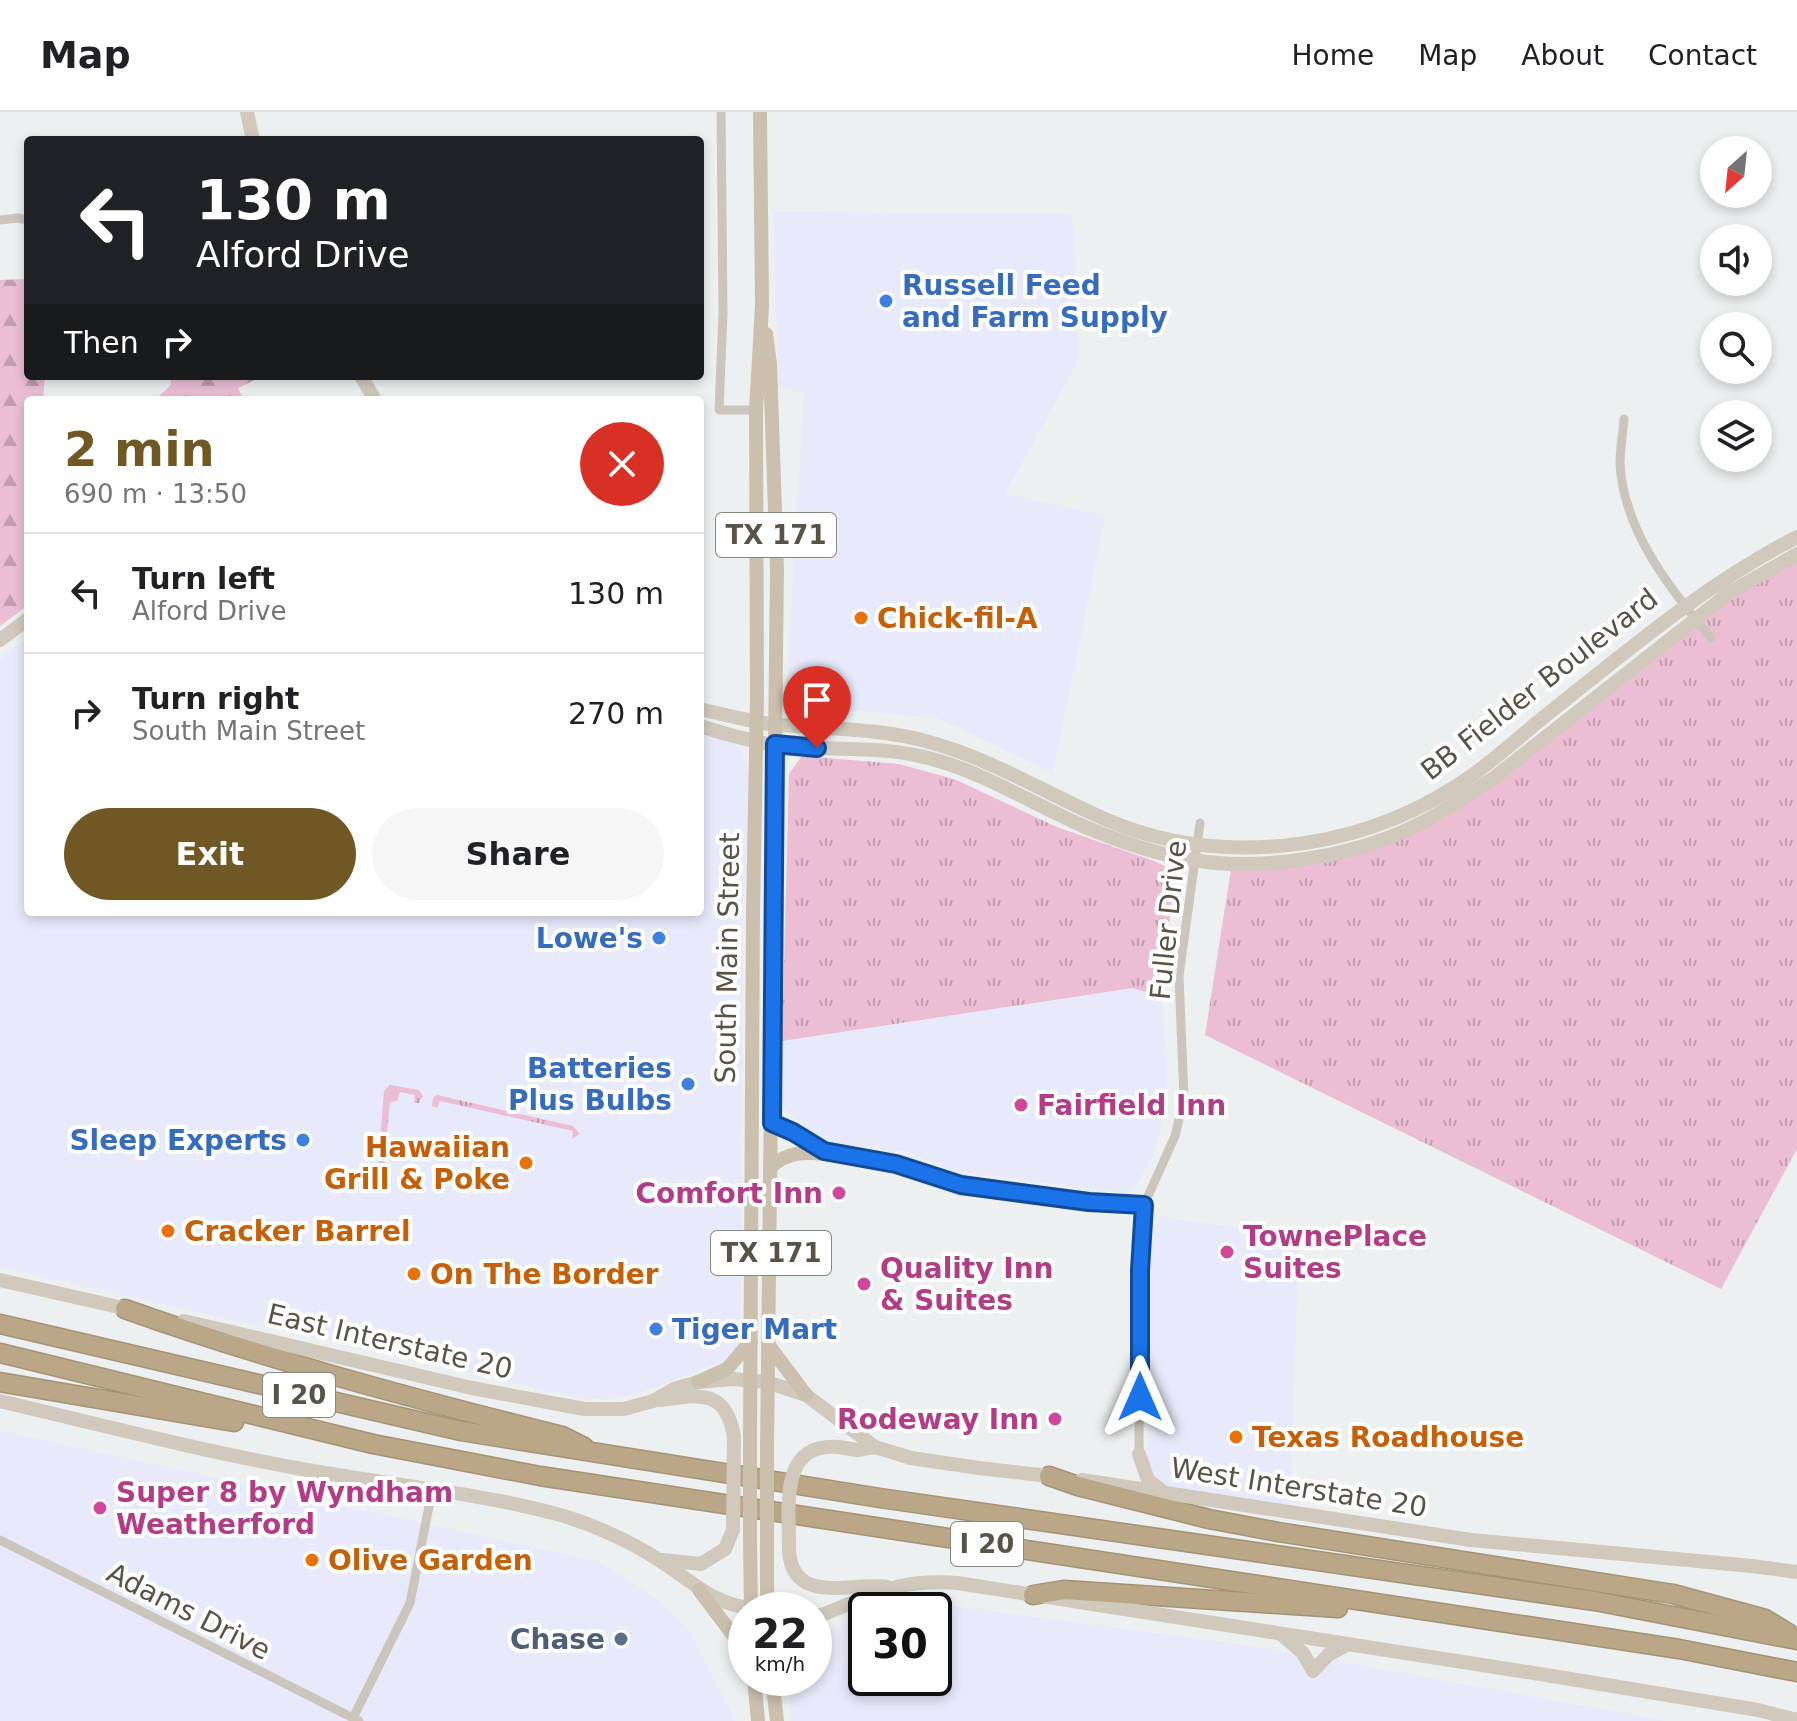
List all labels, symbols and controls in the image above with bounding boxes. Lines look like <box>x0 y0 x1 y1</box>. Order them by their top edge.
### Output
text: Map <box>40 33 131 77</box>
text: Home <box>1291 39 1374 72</box>
text: Map <box>1418 39 1477 72</box>
text: About <box>1521 39 1604 72</box>
text: Contact <box>1648 39 1757 72</box>
north arrow <box>1700 136 1772 208</box>
map controls <box>1700 136 1772 472</box>
text: 130 m <box>196 167 391 232</box>
icon: left <box>64 168 168 272</box>
button: sound <box>1700 224 1772 296</box>
text: Alford Drive <box>196 234 410 275</box>
place label: Russell Feed and Farm Supply <box>902 269 1168 334</box>
marker: Russell Feed and Farm Supply <box>877 292 895 310</box>
button: search <box>1700 312 1772 384</box>
icon: right <box>155 320 199 364</box>
text: Then <box>64 325 139 360</box>
button: layers <box>1700 400 1772 472</box>
text: 2 min <box>64 421 215 477</box>
button: close <box>580 422 664 506</box>
text: 690 m · 13:50 <box>64 479 247 509</box>
road number: TX 171 <box>716 513 836 557</box>
text: Turn left <box>132 561 275 596</box>
icon: left <box>64 571 108 615</box>
text: 130 m <box>568 576 664 611</box>
street label: BB Fielder Boulevard <box>1414 582 1664 787</box>
text: Alford Drive <box>132 596 286 626</box>
place label: Chick-fil-A <box>877 602 1038 635</box>
marker: Chick-fil-A <box>852 609 870 627</box>
pin <box>783 666 851 748</box>
icon: arrive <box>795 678 839 722</box>
text: Turn right <box>132 681 299 716</box>
icon: right <box>64 691 108 735</box>
text: 270 m <box>568 696 664 731</box>
text: South Main Street <box>132 716 365 746</box>
button: Exit <box>64 808 356 900</box>
button: Share <box>372 808 664 900</box>
street label: South Main Street <box>709 832 746 1084</box>
street label: Fuller Drive <box>1144 839 1193 1001</box>
place label: Lowe's <box>536 922 643 955</box>
marker: Lowe's <box>650 929 668 947</box>
place label: Batteries Plus Bulbs <box>508 1052 672 1117</box>
marker: Batteries Plus Bulbs <box>679 1075 697 1093</box>
place label: Fairfield Inn <box>1037 1089 1226 1122</box>
marker: Fairfield Inn <box>1012 1096 1030 1114</box>
place label: Sleep Experts <box>69 1124 287 1157</box>
marker: Sleep Experts <box>294 1131 312 1149</box>
place label: Hawaiian Grill & Poke <box>324 1131 510 1196</box>
marker: Hawaiian Grill & Poke <box>517 1154 535 1172</box>
place label: Comfort Inn <box>635 1177 823 1210</box>
marker: Comfort Inn <box>830 1184 848 1202</box>
place label: Cracker Barrel <box>184 1215 411 1248</box>
place label: TownePlace Suites <box>1243 1220 1427 1285</box>
marker: Cracker Barrel <box>159 1222 177 1240</box>
road number: TX 171 <box>711 1231 831 1275</box>
marker: TownePlace Suites <box>1218 1243 1236 1261</box>
place label: Quality Inn & Suites <box>880 1252 1054 1317</box>
place label: On The Border <box>430 1258 659 1291</box>
marker: On The Border <box>405 1265 423 1283</box>
marker: Quality Inn & Suites <box>855 1275 873 1293</box>
street label: East Interstate 20 <box>264 1297 516 1386</box>
place label: Tiger Mart <box>672 1313 837 1346</box>
marker: Tiger Mart <box>647 1320 665 1338</box>
position arrow <box>1098 1355 1182 1439</box>
road number: I 20 <box>263 1373 335 1417</box>
place label: Rodeway Inn <box>837 1403 1039 1436</box>
marker: Rodeway Inn <box>1046 1410 1064 1428</box>
place label: Texas Roadhouse <box>1252 1421 1524 1454</box>
marker: Texas Roadhouse <box>1227 1428 1245 1446</box>
street label: West Interstate 20 <box>1168 1451 1429 1524</box>
place label: Super 8 by Wyndham Weatherford <box>116 1476 453 1541</box>
marker: Super 8 by Wyndham Weatherford <box>91 1499 109 1517</box>
road number: I 20 <box>951 1522 1023 1566</box>
place label: Olive Garden <box>328 1544 533 1577</box>
marker: Olive Garden <box>303 1551 321 1569</box>
street label: Adams Drive <box>102 1556 276 1667</box>
speed limit sign: 30 <box>848 1592 952 1696</box>
text: 22 <box>752 1611 808 1657</box>
place label: Chase <box>510 1623 605 1656</box>
marker: Chase <box>612 1630 630 1648</box>
text: km/h <box>755 1652 805 1676</box>

